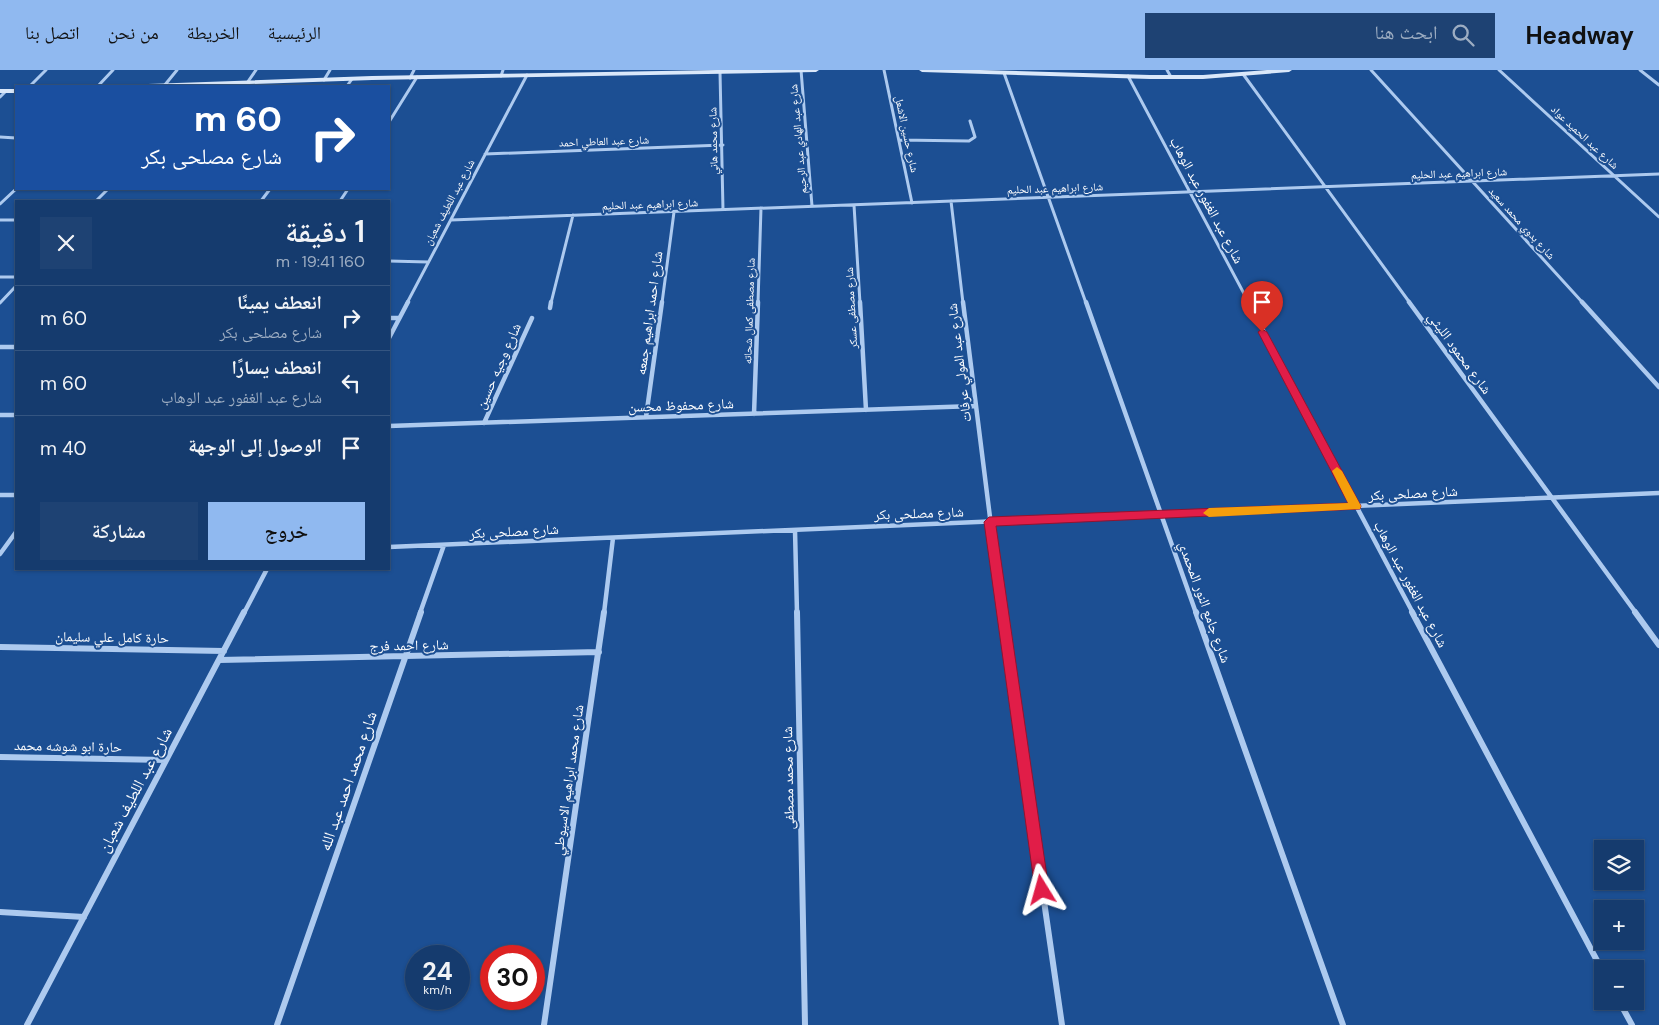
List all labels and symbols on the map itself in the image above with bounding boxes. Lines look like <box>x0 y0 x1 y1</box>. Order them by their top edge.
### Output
street label: شارع عبد الهادي عبد الرحيم <box>786 83 812 194</box>
street label: شارع حسين الاشعل <box>892 94 922 174</box>
street label: شارع عبد الحميد عواد <box>1548 102 1622 172</box>
street label: شارع محمد هاني <box>705 107 722 175</box>
street label: شارع عبد العاطي احمد <box>559 132 649 151</box>
street label: شارع عبد الغفور عبد الوهاب <box>1165 134 1248 267</box>
street label: شارع عبد اللطيف شعبان <box>420 157 478 247</box>
street label: شارع ابراهيم عبد الحليم <box>1411 164 1507 183</box>
street label: شارع ابراهيم عبد الحليم <box>1007 179 1103 198</box>
street label: شارع بدوي محمد سعيد <box>1484 184 1558 263</box>
street label: شارع ابراهيم عبد الحليم <box>602 195 698 214</box>
street label: شارع احمد ابراهيم جمعه <box>631 250 668 376</box>
street label: شارع مصطفى كمال شحاته <box>740 258 758 364</box>
street label: شارع مصطفى عسكر <box>842 267 860 350</box>
pin <box>1241 281 1283 332</box>
street label: شارع عبد المولي عرفات <box>943 302 978 424</box>
street label: شارع محمود الليثي <box>1422 308 1496 399</box>
street label: شارع وجيه حسين <box>471 320 526 412</box>
street label: شارع محفوظ محسن <box>628 394 734 417</box>
street label: شارع مصلحى بكر <box>1367 482 1458 505</box>
street label: شارع مصلحى بكر <box>873 502 964 525</box>
street label: شارع عبد الغفور عبد الوهاب <box>1369 518 1452 651</box>
street label: شارع مصلحى بكر <box>468 520 559 543</box>
street label: شارع جامع النور المحمدي <box>1172 539 1235 666</box>
street label: حارة كامل علي سليمان <box>55 627 169 650</box>
street label: شارع احمد فرج <box>369 635 449 656</box>
street label: شارع محمد ابراهيم الاسيوطي <box>549 704 590 857</box>
street label: شارع محمد احمد عبد الله <box>314 708 382 854</box>
street label: شارع عبد اللطيف شعبان <box>93 724 177 856</box>
street label: شارع محمد مصطفى <box>778 726 799 830</box>
street label: حارة ابو شوشه محمد <box>14 736 122 756</box>
position arrow <box>1015 863 1067 915</box>
speed limit sign: 30 <box>480 945 545 1010</box>

